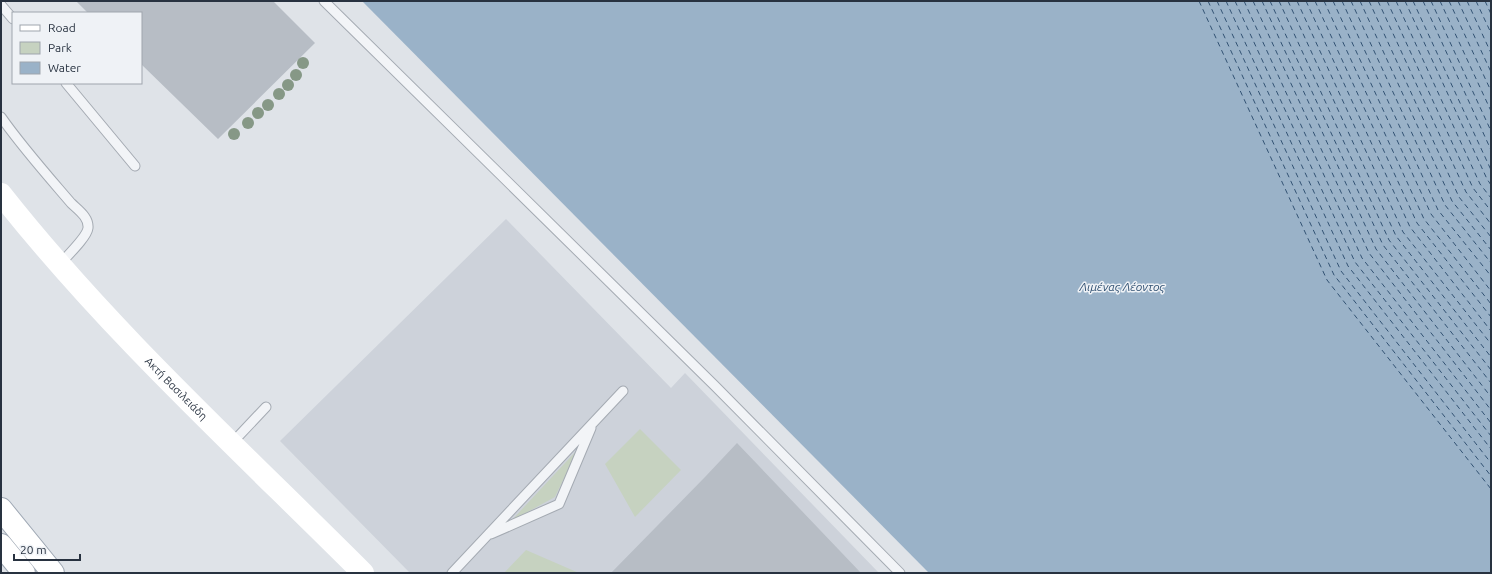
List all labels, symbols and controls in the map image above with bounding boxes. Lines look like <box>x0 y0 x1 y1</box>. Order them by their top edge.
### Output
legend <box>12 12 142 84</box>
text: Road <box>48 21 76 34</box>
text: Park <box>48 41 72 54</box>
text: Water <box>48 61 81 74</box>
water label: Λιμένας Λέοντος <box>1078 280 1165 294</box>
street label: Ακτή Βασιλειάδη <box>143 355 210 422</box>
scale bar <box>14 536 80 562</box>
text: 20 m <box>20 543 47 556</box>

